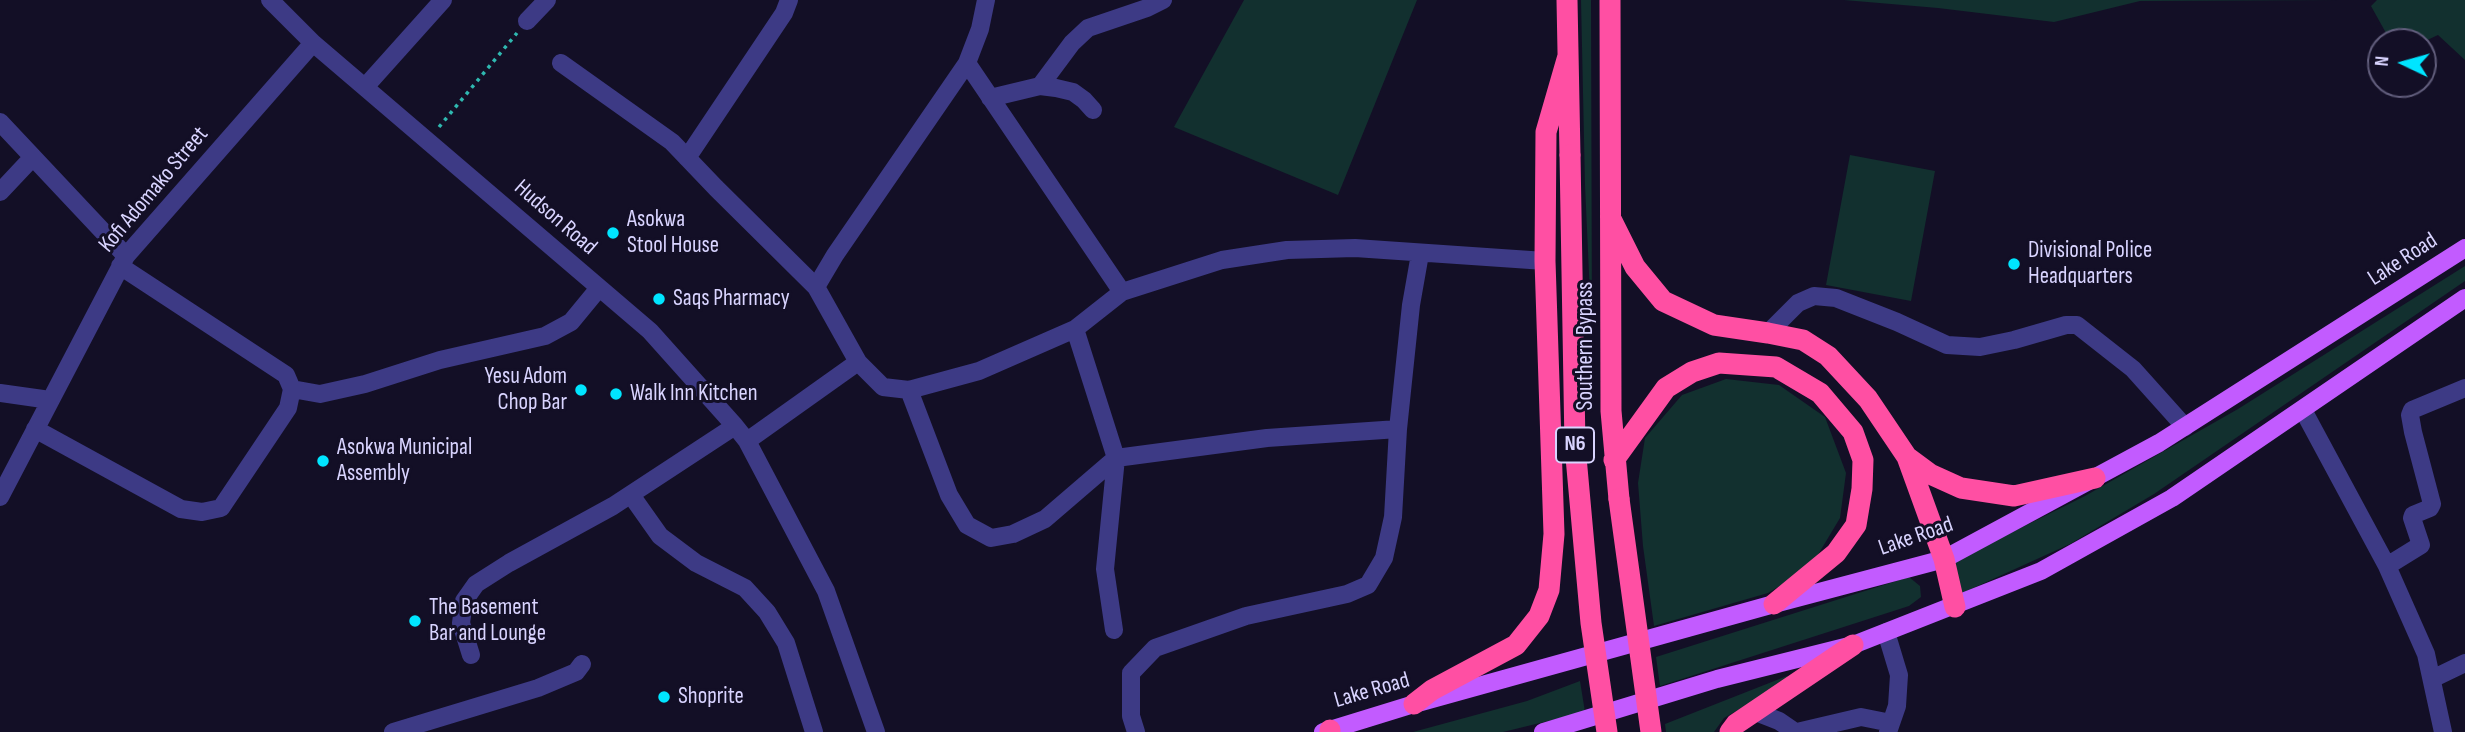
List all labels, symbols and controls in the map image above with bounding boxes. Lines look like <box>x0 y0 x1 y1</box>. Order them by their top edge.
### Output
north arrow <box>2367 28 2437 98</box>
text: N <box>2371 55 2394 67</box>
street label: Kofi Adomako Street <box>93 122 215 258</box>
street label: Hudson Road <box>508 175 602 261</box>
place label: Asokwa Stool House <box>627 206 719 260</box>
marker: Asokwa Stool House <box>605 225 621 241</box>
street label: Lake Road <box>2363 227 2443 293</box>
place label: Divisional Police Headquarters <box>2028 237 2152 291</box>
marker: Divisional Police Headquarters <box>2006 256 2022 272</box>
street label: Southern Bypass <box>1572 282 1600 410</box>
place label: Saqs Pharmacy <box>673 285 790 313</box>
marker: Saqs Pharmacy <box>651 291 667 307</box>
place label: Yesu Adom Chop Bar <box>484 363 567 417</box>
place label: Walk Inn Kitchen <box>630 380 758 408</box>
marker: Yesu Adom Chop Bar <box>573 382 589 398</box>
marker: Walk Inn Kitchen <box>608 386 624 402</box>
road number: N6 <box>1556 428 1594 462</box>
place label: Asokwa Municipal Assembly <box>337 434 472 488</box>
marker: Asokwa Municipal Assembly <box>315 453 331 469</box>
street label: Lake Road <box>1875 511 1957 563</box>
place label: The Basement Bar and Lounge <box>429 594 546 648</box>
marker: The Basement Bar and Lounge <box>407 613 423 629</box>
street label: Lake Road <box>1331 667 1413 715</box>
place label: Shoprite <box>678 683 744 711</box>
marker: Shoprite <box>656 689 672 705</box>

